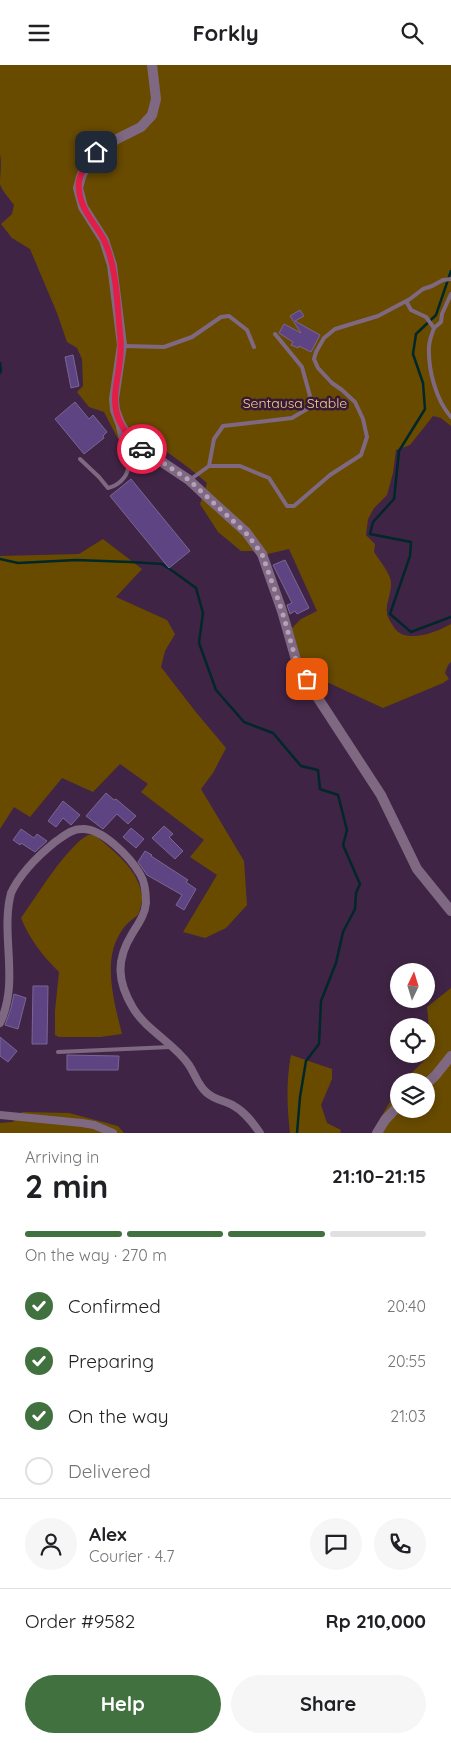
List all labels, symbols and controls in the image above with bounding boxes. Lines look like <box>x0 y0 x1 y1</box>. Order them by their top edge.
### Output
icon: menu <box>25 19 53 47</box>
text: Forkly <box>192 19 259 47</box>
icon: search <box>398 19 426 47</box>
pin <box>75 131 117 173</box>
icon: home <box>82 138 110 166</box>
park label: Sentausa Stable <box>243 394 347 412</box>
courier <box>117 424 167 474</box>
icon: car <box>128 435 156 463</box>
pin <box>286 658 328 700</box>
icon: bag <box>293 665 321 693</box>
north arrow <box>390 963 435 1007</box>
map controls <box>390 963 435 1118</box>
button: locate <box>390 1018 435 1063</box>
button: layers <box>390 1073 435 1118</box>
text: Arriving in <box>25 1147 99 1167</box>
text: 21:10–21:15 <box>332 1164 426 1188</box>
text: 2 min <box>25 1166 108 1206</box>
text: On the way · 270 m <box>25 1245 167 1265</box>
icon: check <box>25 1292 53 1320</box>
text: Confirmed <box>68 1294 161 1318</box>
text: 20:40 <box>387 1296 426 1316</box>
icon: check <box>25 1347 53 1375</box>
text: Preparing <box>68 1349 154 1373</box>
text: 20:55 <box>387 1351 426 1371</box>
icon: check <box>25 1402 53 1430</box>
text: On the way <box>68 1404 169 1428</box>
text: 21:03 <box>390 1406 426 1426</box>
text: Delivered <box>68 1459 151 1483</box>
button: person <box>25 1518 77 1570</box>
button: chat <box>310 1518 362 1570</box>
button: phone <box>374 1518 426 1570</box>
text: Alex <box>89 1522 127 1546</box>
text: Courier · 4.7 <box>89 1546 174 1566</box>
text: Order #9582 <box>25 1609 135 1633</box>
text: Rp 210,000 <box>326 1609 426 1633</box>
button: Help <box>25 1675 221 1733</box>
button: Share <box>231 1675 426 1733</box>

